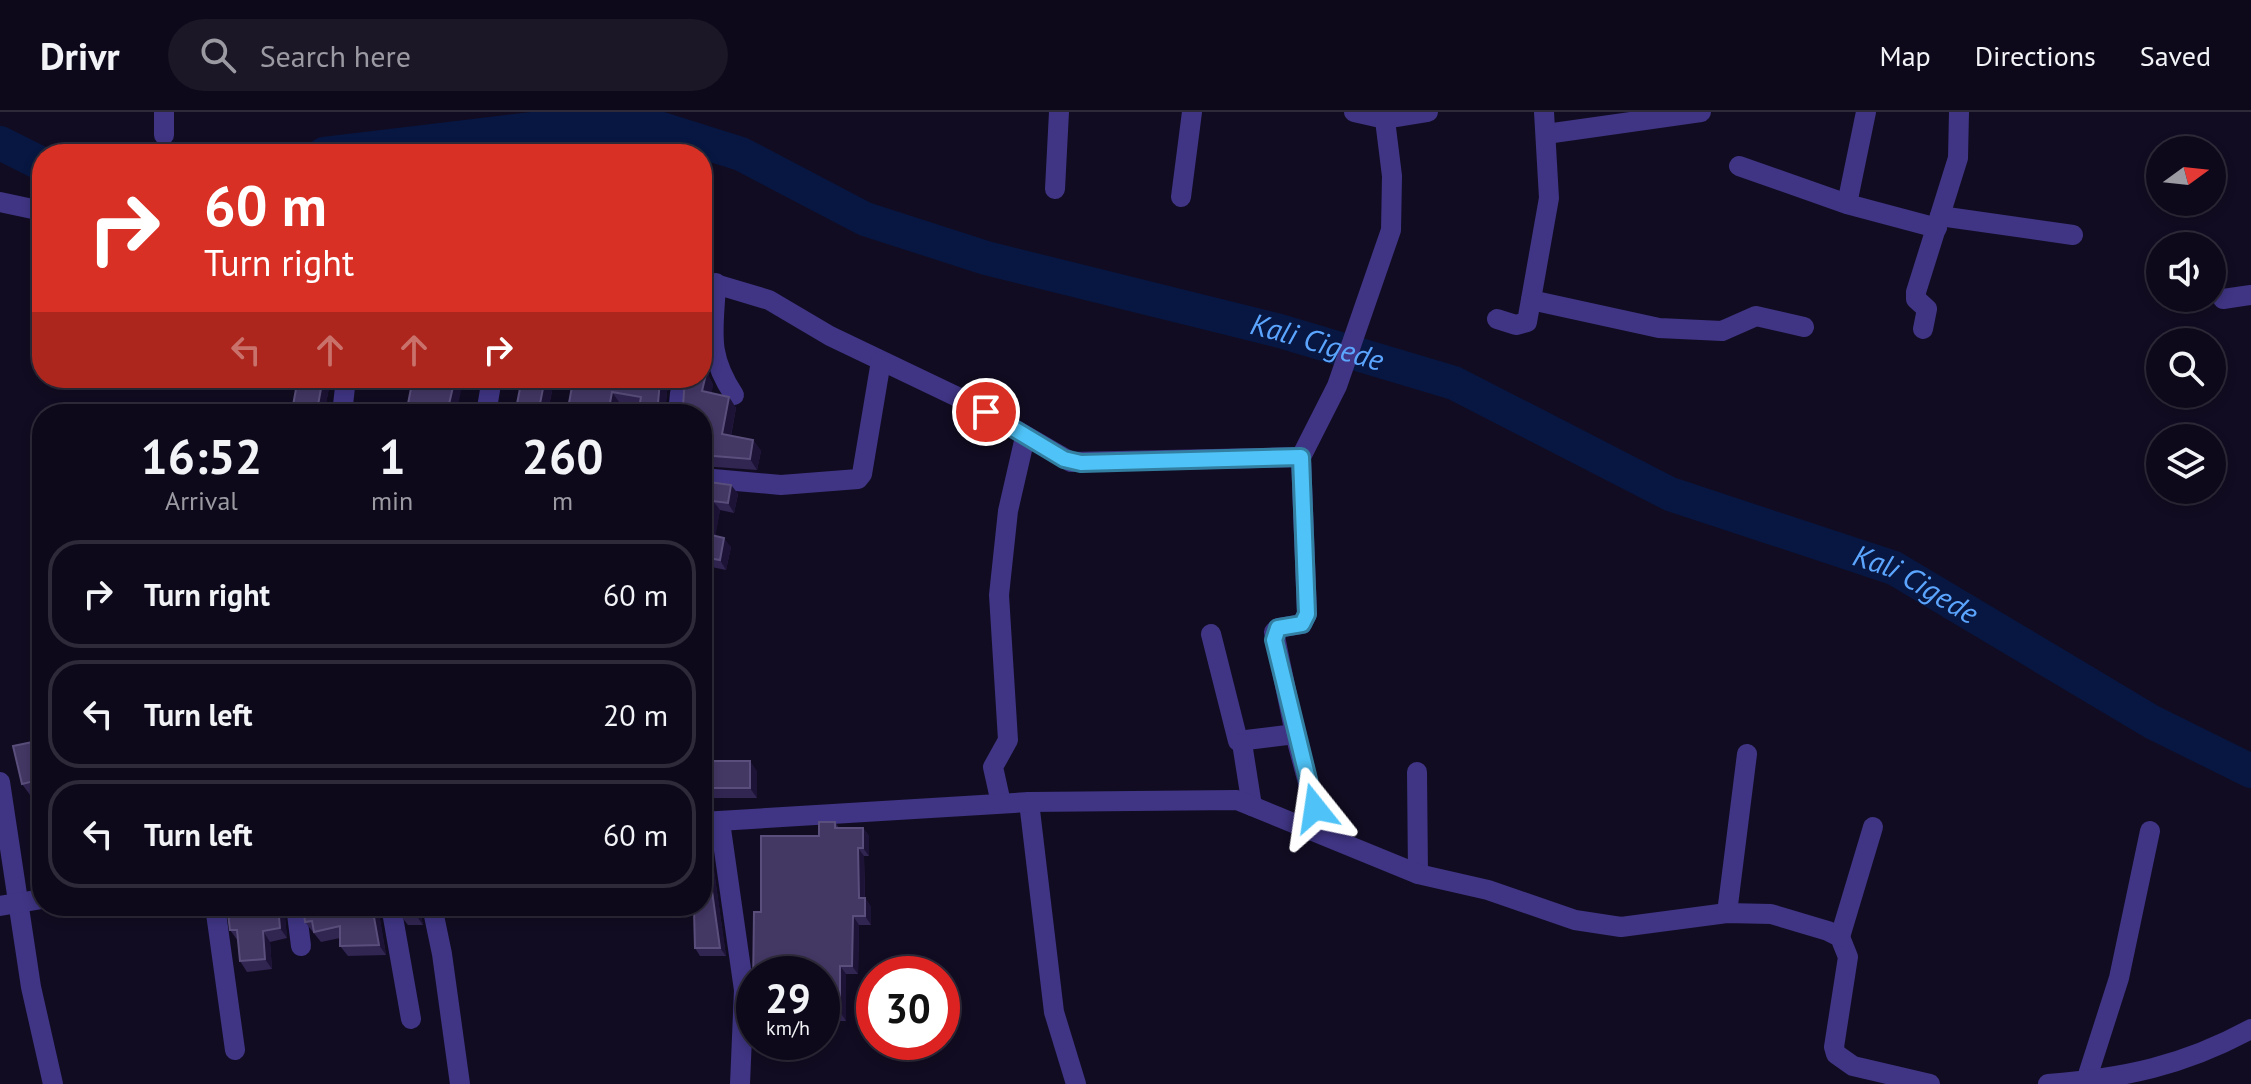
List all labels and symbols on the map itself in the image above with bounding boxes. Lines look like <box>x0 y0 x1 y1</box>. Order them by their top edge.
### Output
north arrow <box>2146 136 2226 216</box>
water label: Kali Cigede <box>1247 303 1389 379</box>
pin <box>952 378 1020 446</box>
water label: Kali Cigede <box>1849 535 1986 632</box>
position arrow <box>1273 766 1357 850</box>
speed limit sign: 30 <box>856 956 960 1060</box>

